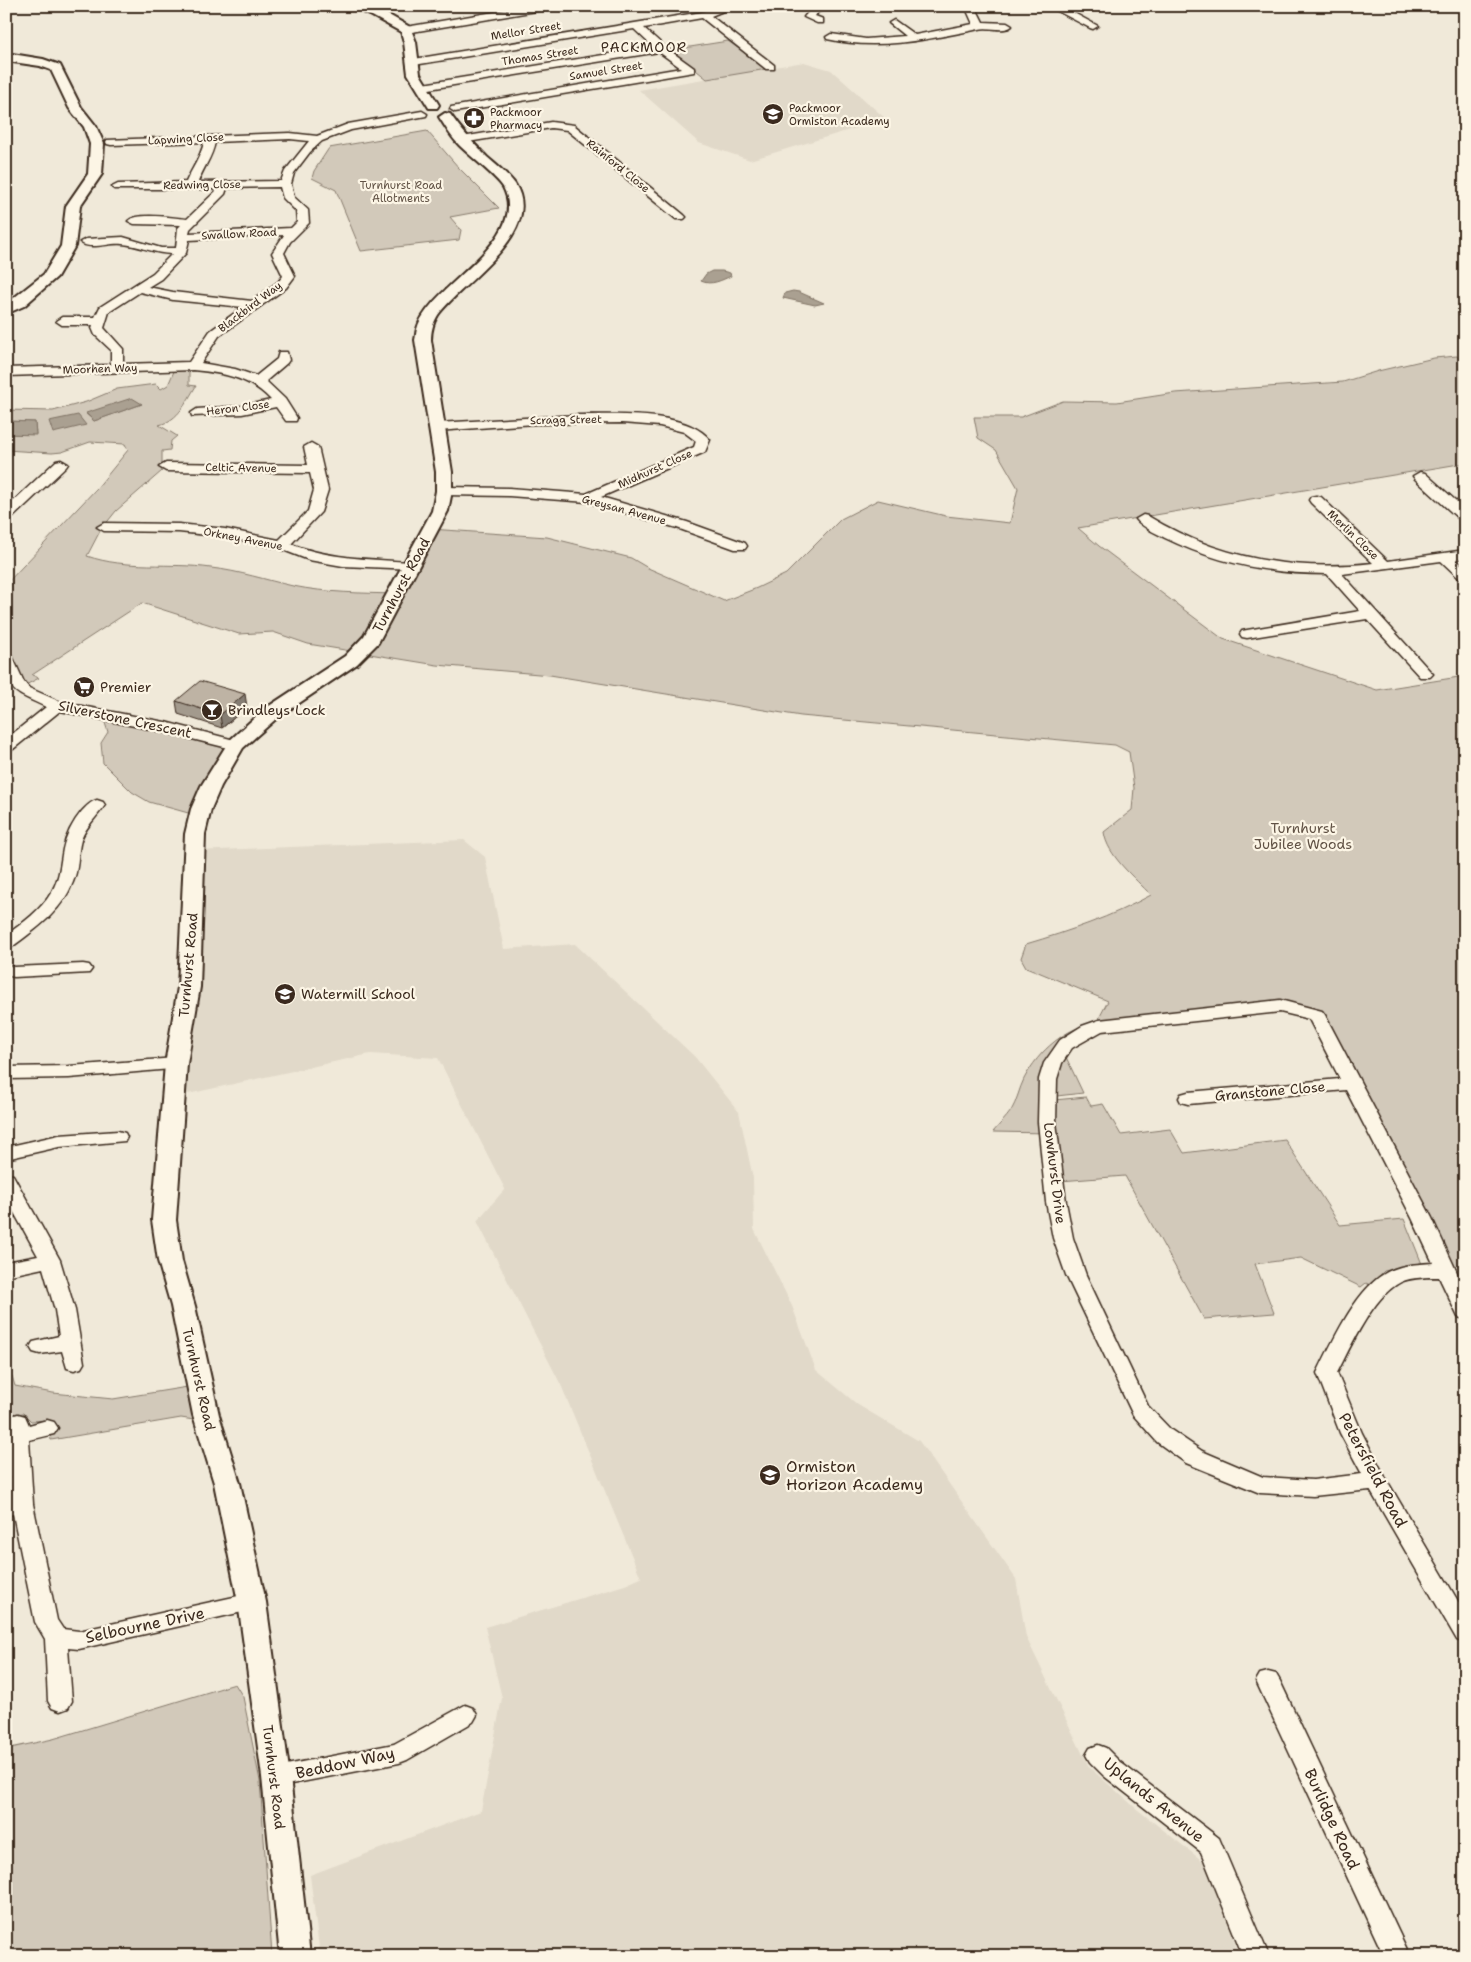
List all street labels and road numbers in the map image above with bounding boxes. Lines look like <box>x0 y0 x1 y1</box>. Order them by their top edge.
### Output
street label: Mellor Street <box>490 18 562 44</box>
street label: Thomas Street <box>501 43 580 69</box>
street label: Samuel Street <box>568 58 644 84</box>
street label: Lapwing Close <box>148 130 224 148</box>
street label: Rainford Close <box>583 136 653 196</box>
street label: Redwing Close <box>163 177 241 193</box>
street label: Swallow Road <box>201 225 277 243</box>
street label: Blackbird Way <box>215 278 285 336</box>
street label: Moorhen Way <box>62 360 138 378</box>
street label: Heron Close <box>206 397 270 419</box>
street label: Scragg Street <box>530 412 602 428</box>
street label: Midhurst Close <box>615 446 695 492</box>
street label: Celtic Avenue <box>205 460 277 476</box>
street label: Greysan Avenue <box>580 492 668 528</box>
street label: Merlin Close <box>1324 507 1382 563</box>
street label: Orkney Avenue <box>202 524 284 554</box>
street label: Turnhurst Road <box>368 534 434 636</box>
street label: Silverstone Crescent <box>57 696 193 742</box>
street label: Turnhurst Road <box>174 912 202 1018</box>
street label: Granstone Close <box>1214 1077 1326 1105</box>
street label: Lowhurst Drive <box>1040 1121 1070 1225</box>
street label: Turnhurst Road <box>178 1326 220 1432</box>
street label: Petersfield Road <box>1334 1409 1412 1531</box>
street label: Selbourne Drive <box>84 1602 206 1648</box>
street label: Turnhurst Road <box>259 1724 289 1830</box>
street label: Beddow Way <box>294 1742 396 1784</box>
street label: Uplands Avenue <box>1099 1753 1209 1847</box>
street label: Burlidge Road <box>1299 1765 1365 1873</box>

